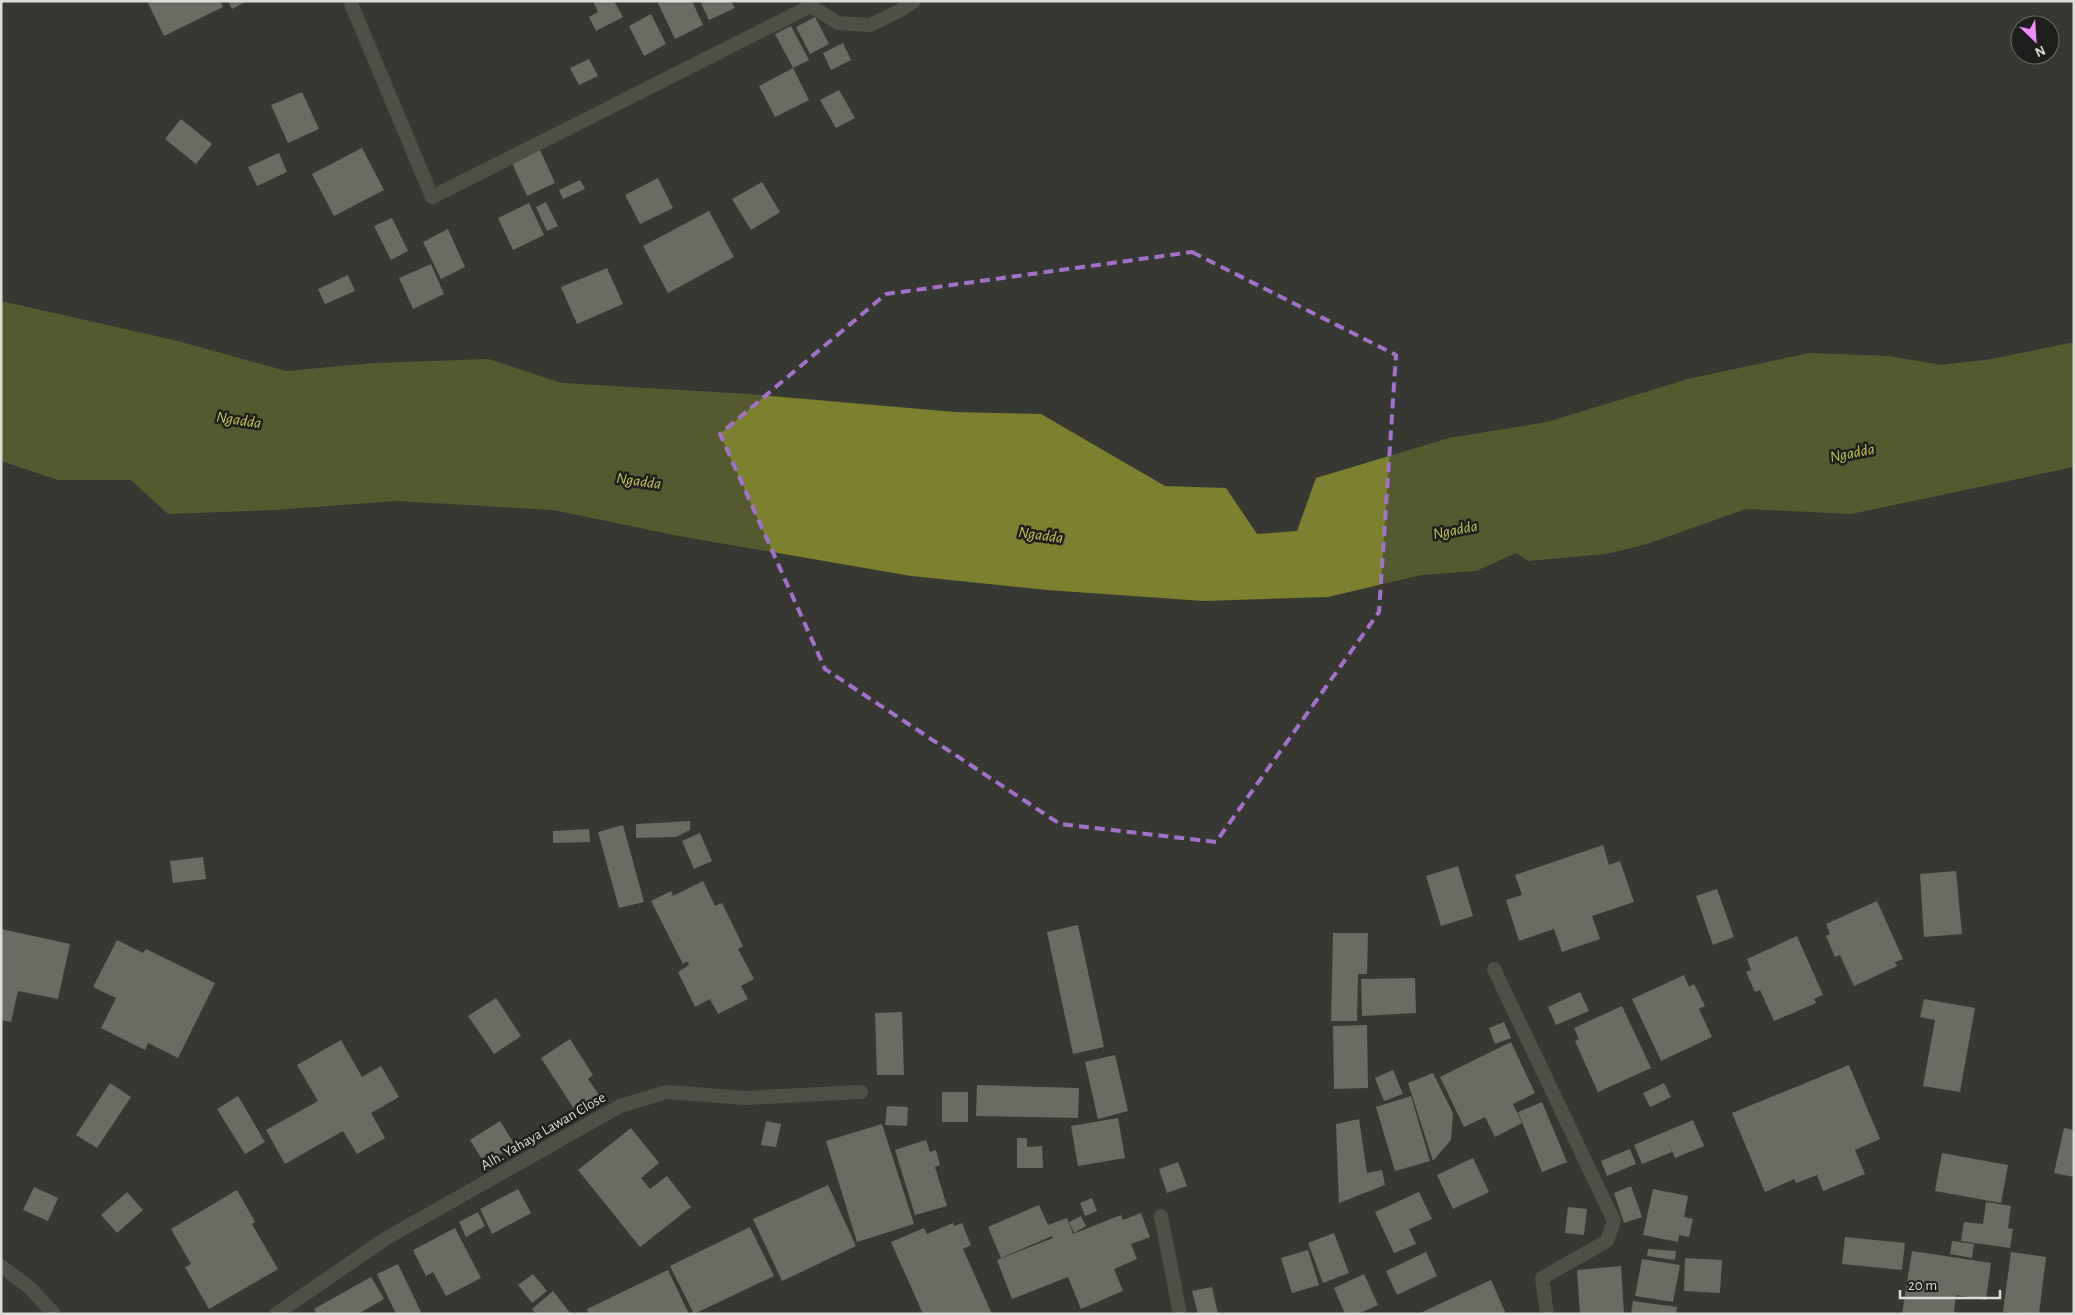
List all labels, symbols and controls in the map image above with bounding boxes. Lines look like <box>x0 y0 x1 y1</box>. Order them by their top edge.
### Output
north arrow <box>2010 15 2060 65</box>
text: N <box>2033 42 2047 59</box>
water label: Ngadda <box>215 409 262 431</box>
water label: Ngadda <box>1828 441 1876 465</box>
water label: Ngadda <box>615 470 662 492</box>
water label: Ngadda <box>1431 518 1479 542</box>
water label: Ngadda <box>1017 524 1064 546</box>
street label: Alh. Yahaya Lawan Close <box>478 1090 608 1173</box>
scale bar <box>1900 1268 2000 1300</box>
text: 20 m <box>1908 1278 1937 1293</box>

